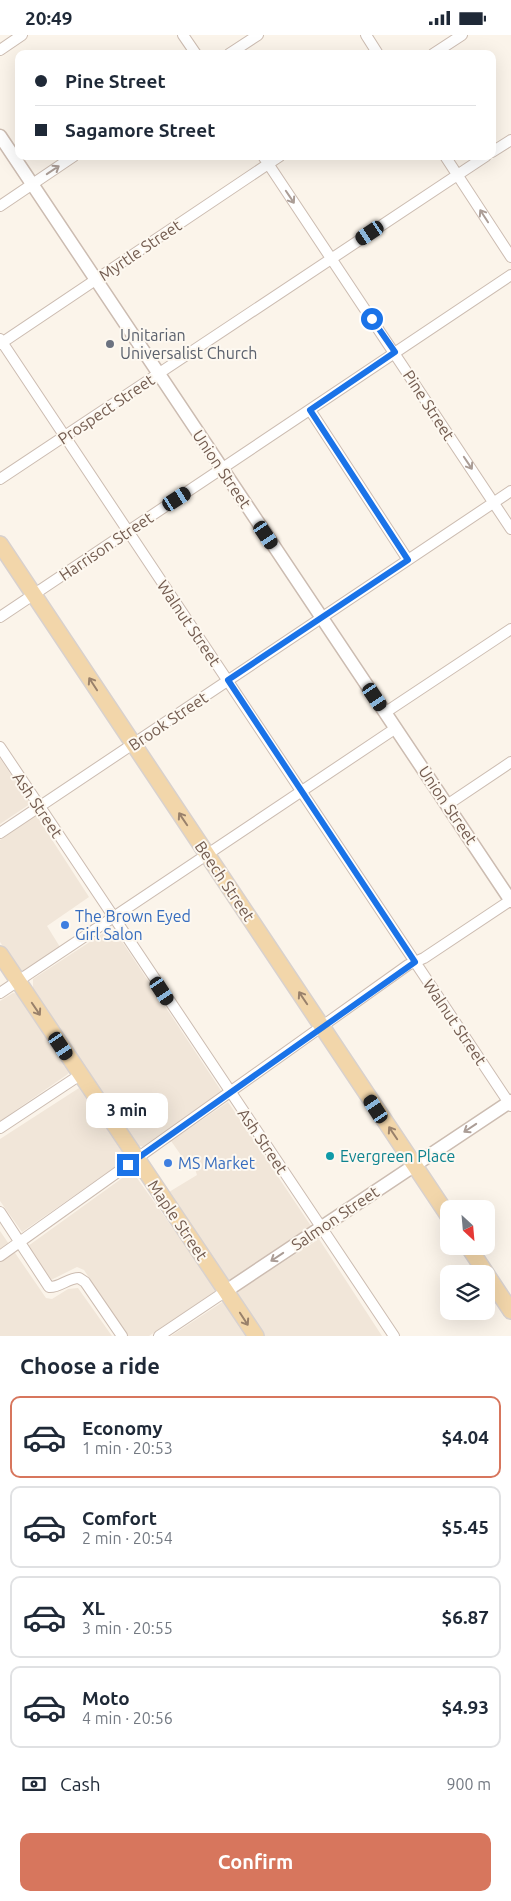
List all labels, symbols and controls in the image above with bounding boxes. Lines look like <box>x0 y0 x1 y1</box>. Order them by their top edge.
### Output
text: 20:49 <box>25 7 73 29</box>
text: Pine Street <box>65 70 166 92</box>
text: Sagamore Street <box>65 119 215 141</box>
one-way arrow <box>46 165 60 175</box>
one-way arrow <box>285 190 296 204</box>
one-way arrow <box>479 209 489 223</box>
street label: Myrtle Street <box>95 215 185 284</box>
car <box>353 218 386 248</box>
route start <box>361 308 383 330</box>
place label: Unitarian Universalist Church <box>120 326 257 362</box>
marker: Unitarian Universalist Church <box>104 338 116 350</box>
street label: Pine Street <box>400 367 459 444</box>
street label: Prospect Street <box>54 370 158 448</box>
street label: Union Street <box>189 426 255 512</box>
one-way arrow <box>463 456 473 470</box>
car <box>160 485 193 513</box>
street label: Harrison Street <box>56 508 157 584</box>
car <box>251 518 280 552</box>
street label: Walnut Street <box>154 577 225 670</box>
one-way arrow <box>88 677 98 691</box>
car <box>360 680 389 714</box>
street label: Brook Street <box>125 688 211 754</box>
street label: Union Street <box>415 762 481 848</box>
street label: Ash Street <box>10 769 67 842</box>
one-way arrow <box>178 812 188 826</box>
street label: Beech Street <box>192 838 259 925</box>
place label: The Brown Eyed Girl Salon <box>75 907 191 943</box>
marker: The Brown Eyed Girl Salon <box>59 919 71 931</box>
car <box>147 974 176 1008</box>
street label: Walnut Street <box>420 976 491 1069</box>
one-way arrow <box>298 991 308 1005</box>
one-way arrow <box>32 1002 42 1016</box>
car <box>46 1029 75 1063</box>
car <box>361 1092 390 1126</box>
callout: 3 min <box>87 1093 169 1127</box>
text: 3 min <box>107 1101 147 1119</box>
street label: Ash Street <box>235 1105 292 1178</box>
one-way arrow <box>464 1123 478 1133</box>
one-way arrow <box>387 1127 397 1141</box>
place label: Evergreen Place <box>340 1147 455 1165</box>
marker: Evergreen Place <box>324 1150 336 1162</box>
route end <box>117 1154 139 1176</box>
place label: MS Market <box>178 1154 256 1172</box>
marker: MS Market <box>162 1157 174 1169</box>
street label: Maple Street <box>145 1176 212 1264</box>
street label: Salmon Street <box>288 1182 383 1254</box>
north arrow <box>440 1200 495 1255</box>
map controls <box>440 1200 495 1320</box>
one-way arrow <box>271 1252 285 1262</box>
button: layers <box>440 1265 495 1320</box>
one-way arrow <box>239 1311 249 1325</box>
text: Choose a ride <box>20 1353 160 1378</box>
icon: car <box>22 1415 67 1460</box>
text: Economy <box>82 1417 163 1439</box>
text: $4.04 <box>441 1426 489 1448</box>
text: 1 min · 20:53 <box>82 1439 173 1457</box>
icon: car <box>22 1505 67 1550</box>
text: Comfort <box>82 1507 157 1529</box>
text: $5.45 <box>441 1516 489 1538</box>
text: 2 min · 20:54 <box>82 1529 173 1547</box>
icon: car <box>22 1595 67 1640</box>
text: XL <box>82 1597 105 1619</box>
text: $6.87 <box>441 1606 489 1628</box>
text: 3 min · 20:55 <box>82 1619 173 1637</box>
icon: car <box>22 1685 67 1730</box>
text: Moto <box>82 1687 130 1709</box>
text: $4.93 <box>441 1696 489 1718</box>
text: 4 min · 20:56 <box>82 1709 173 1727</box>
icon: cash <box>20 1770 48 1798</box>
text: Cash <box>60 1773 101 1795</box>
text: 900 m <box>446 1775 491 1793</box>
button: Confirm <box>20 1833 491 1891</box>

